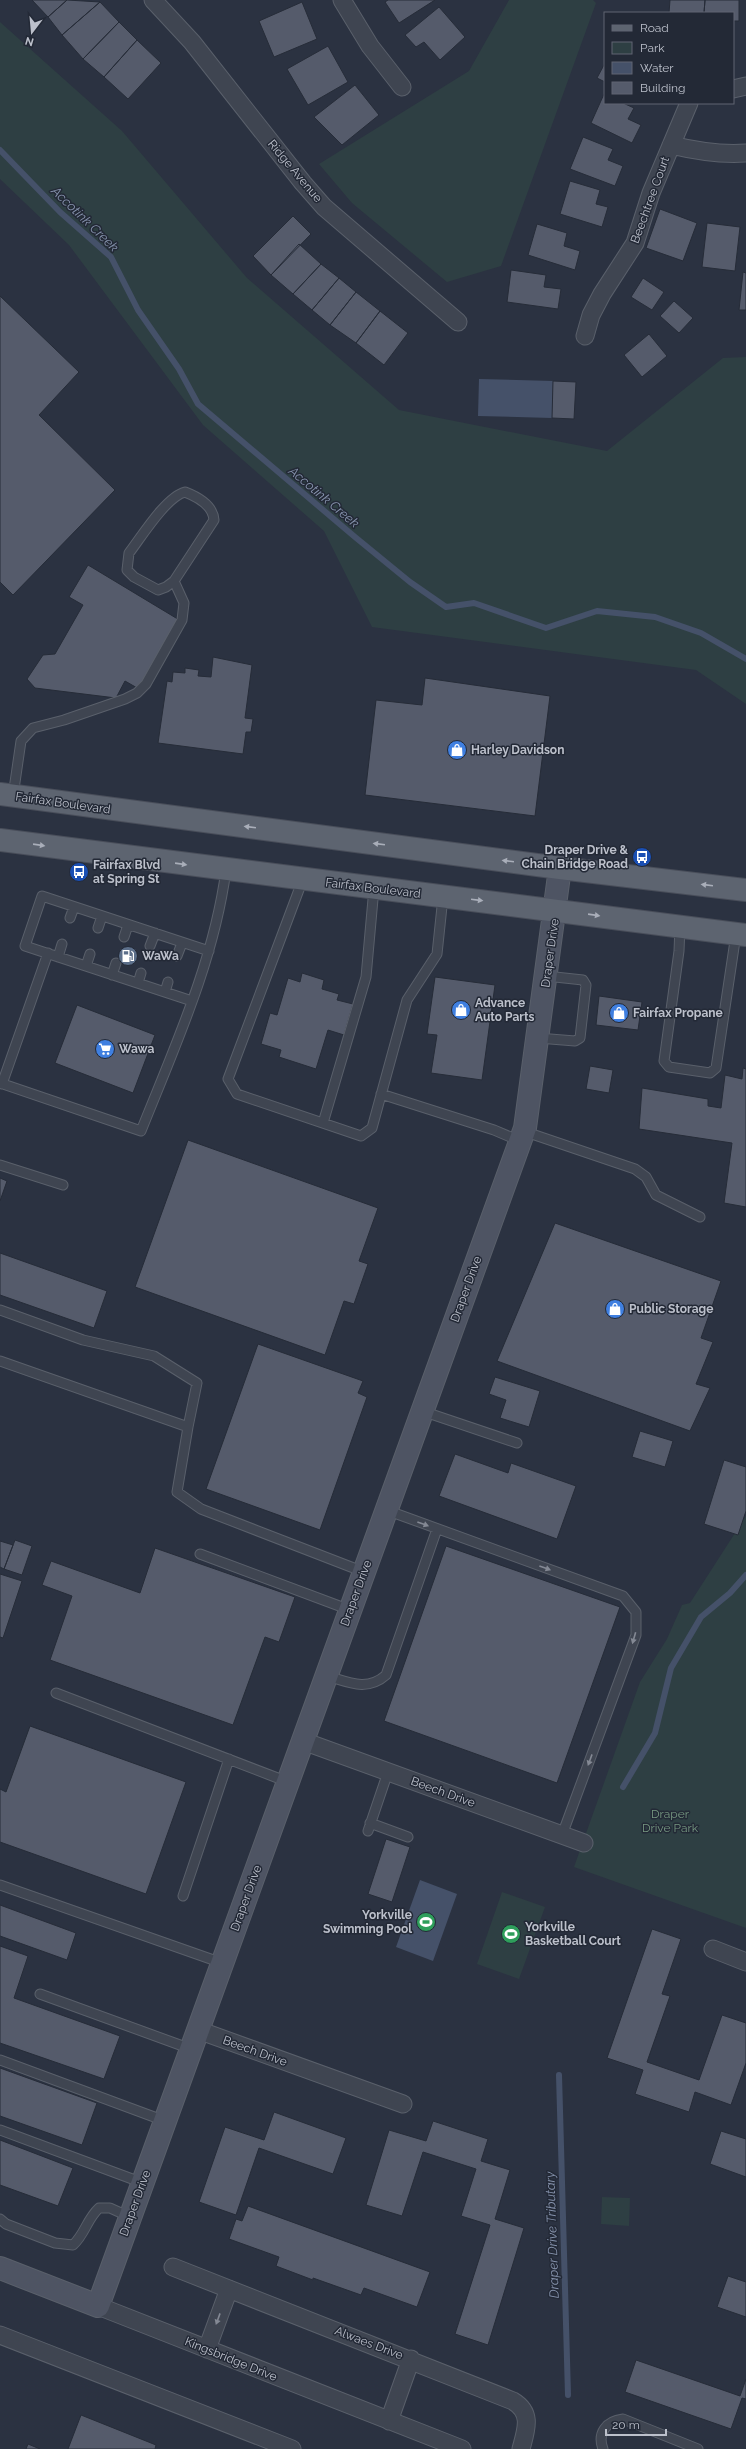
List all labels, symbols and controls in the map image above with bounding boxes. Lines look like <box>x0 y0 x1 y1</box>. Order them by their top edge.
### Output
north arrow <box>12 12 52 52</box>
legend <box>604 12 734 104</box>
text: Road <box>640 21 669 35</box>
text: N <box>24 34 35 49</box>
text: Park <box>640 41 665 55</box>
text: Water <box>640 61 674 75</box>
text: Building <box>640 81 686 95</box>
street label: Ridge Avenue <box>265 137 325 205</box>
street label: Beechtree Court <box>628 155 672 245</box>
water label: Accotink Creek <box>48 183 122 255</box>
water label: Accotink Creek <box>285 463 362 531</box>
shop icon: Harley Davidson <box>446 739 468 761</box>
place label: Harley Davidson <box>471 743 564 757</box>
street label: Fairfax Boulevard <box>15 789 111 817</box>
one-way arrow <box>244 824 256 830</box>
one-way arrow <box>373 841 385 847</box>
one-way arrow <box>33 842 45 848</box>
place label: Draper Drive & Chain Bridge Road <box>521 843 628 871</box>
bus stop icon: Draper Drive & Chain Bridge Road <box>631 846 653 868</box>
place label: Fairfax Blvd at Spring St <box>93 858 161 886</box>
one-way arrow <box>502 858 514 864</box>
bus stop icon: Fairfax Blvd at Spring St <box>68 861 90 883</box>
one-way arrow <box>175 861 187 867</box>
street label: Fairfax Boulevard <box>325 875 421 901</box>
one-way arrow <box>701 882 713 888</box>
one-way arrow <box>471 897 483 904</box>
one-way arrow <box>588 912 600 918</box>
street label: Draper Drive <box>538 918 562 988</box>
fuel station icon: WaWa <box>117 945 139 967</box>
place label: WaWa <box>142 949 179 963</box>
place label: Advance Auto Parts <box>475 996 535 1024</box>
shop icon: Advance Auto Parts <box>450 999 472 1021</box>
shop icon: Fairfax Propane <box>608 1002 630 1024</box>
place label: Fairfax Propane <box>633 1006 723 1020</box>
supermarket icon: Wawa <box>94 1038 116 1060</box>
place label: Wawa <box>119 1042 154 1056</box>
street label: Draper Drive <box>448 1254 484 1324</box>
shop icon: Public Storage <box>604 1298 626 1320</box>
place label: Public Storage <box>629 1302 713 1316</box>
one-way arrow <box>417 1521 429 1527</box>
street label: Draper Drive <box>338 1558 374 1628</box>
one-way arrow <box>539 1565 551 1571</box>
one-way arrow <box>631 1632 637 1644</box>
one-way arrow <box>586 1755 592 1767</box>
street label: Beech Drive <box>409 1774 477 1810</box>
park label: Draper Drive Park <box>642 1807 699 1835</box>
street label: Draper Drive <box>228 1863 264 1933</box>
place label: Yorkville Swimming Pool <box>323 1908 412 1936</box>
sports icon: Yorkville Swimming Pool <box>415 1911 437 1933</box>
place label: Yorkville Basketball Court <box>525 1920 621 1948</box>
sports icon: Yorkville Basketball Court <box>500 1923 522 1945</box>
street label: Beech Drive <box>221 2033 289 2069</box>
street label: Draper Drive <box>117 2168 153 2238</box>
water label: Draper Drive Tributary <box>542 2171 562 2299</box>
one-way arrow <box>215 2313 221 2325</box>
street label: Alwaes Drive <box>333 2324 405 2362</box>
street label: Kingsbridge Drive <box>183 2334 279 2384</box>
scale bar <box>606 2411 666 2437</box>
text: 20 m <box>612 2418 640 2432</box>

